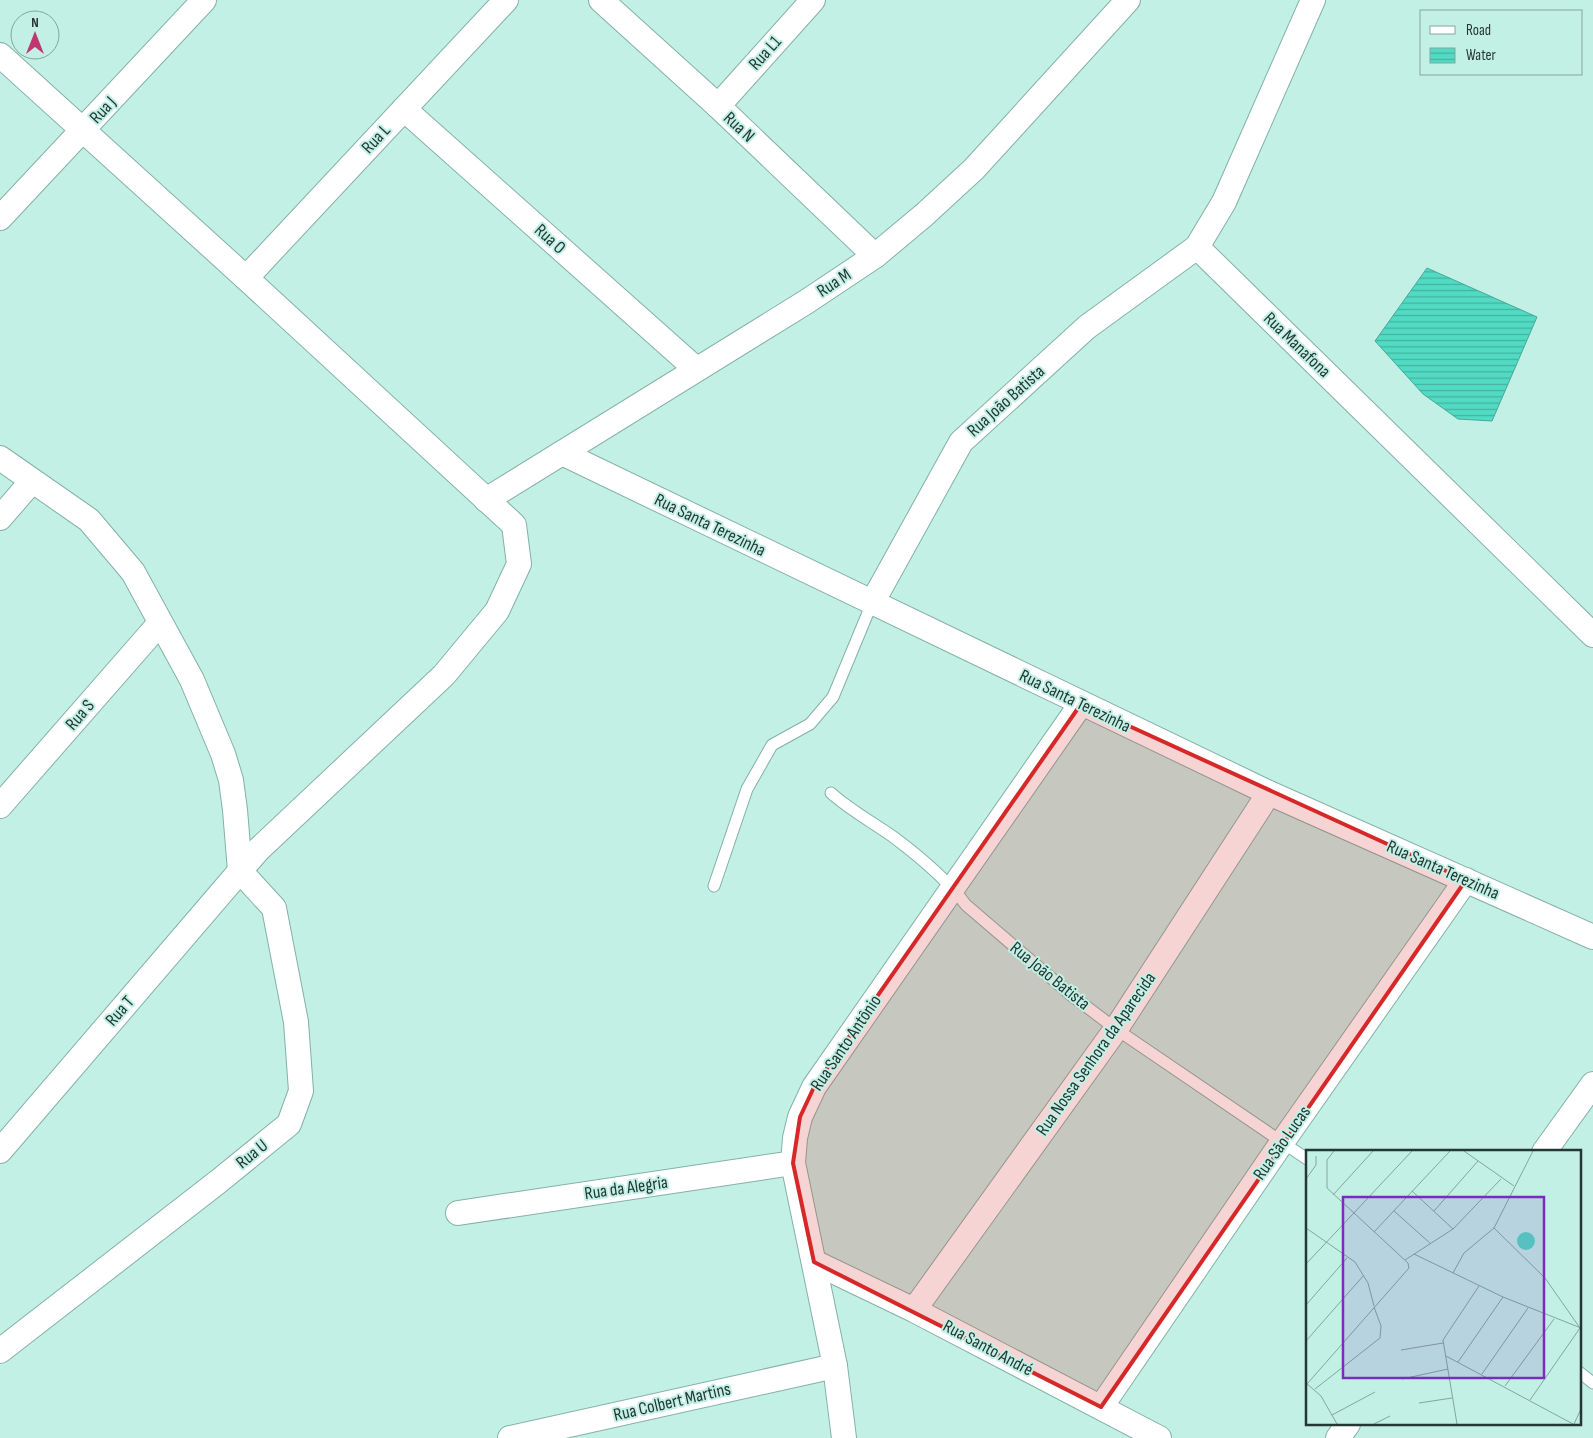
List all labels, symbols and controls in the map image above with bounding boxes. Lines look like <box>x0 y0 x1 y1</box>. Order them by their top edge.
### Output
north arrow <box>10 10 60 60</box>
legend <box>1420 10 1583 75</box>
text: N <box>31 14 39 31</box>
text: Road <box>1466 21 1491 40</box>
street label: Rua L1 <box>744 31 786 74</box>
text: Water <box>1466 46 1497 65</box>
street label: Rua J <box>85 92 121 128</box>
street label: Rua N <box>719 107 759 147</box>
street label: Rua L <box>357 120 395 158</box>
street label: Rua O <box>530 220 570 258</box>
street label: Rua M <box>813 264 855 302</box>
street label: Rua Manafona <box>1259 308 1335 382</box>
street label: Rua João Batista <box>963 361 1049 441</box>
street label: Rua Santa Terezinha <box>651 489 769 561</box>
street label: Rua Santa Terezinha <box>1016 665 1134 737</box>
street label: Rua S <box>61 695 99 734</box>
street label: Rua Santa Terezinha <box>1384 836 1503 904</box>
street label: Rua João Batista <box>1006 937 1094 1015</box>
street label: Rua Nossa Senhora da Aparecida <box>1032 968 1160 1139</box>
street label: Rua Santo Antônio <box>806 991 886 1095</box>
street label: Rua T <box>101 992 139 1030</box>
street label: Rua São Lucas <box>1249 1102 1315 1184</box>
street label: Rua U <box>232 1135 272 1173</box>
inset map <box>1306 1150 1580 1426</box>
street label: Rua da Alegria <box>583 1172 669 1204</box>
street label: Rua Santo André <box>939 1315 1037 1381</box>
street label: Rua Colbert Martins <box>611 1378 733 1426</box>

